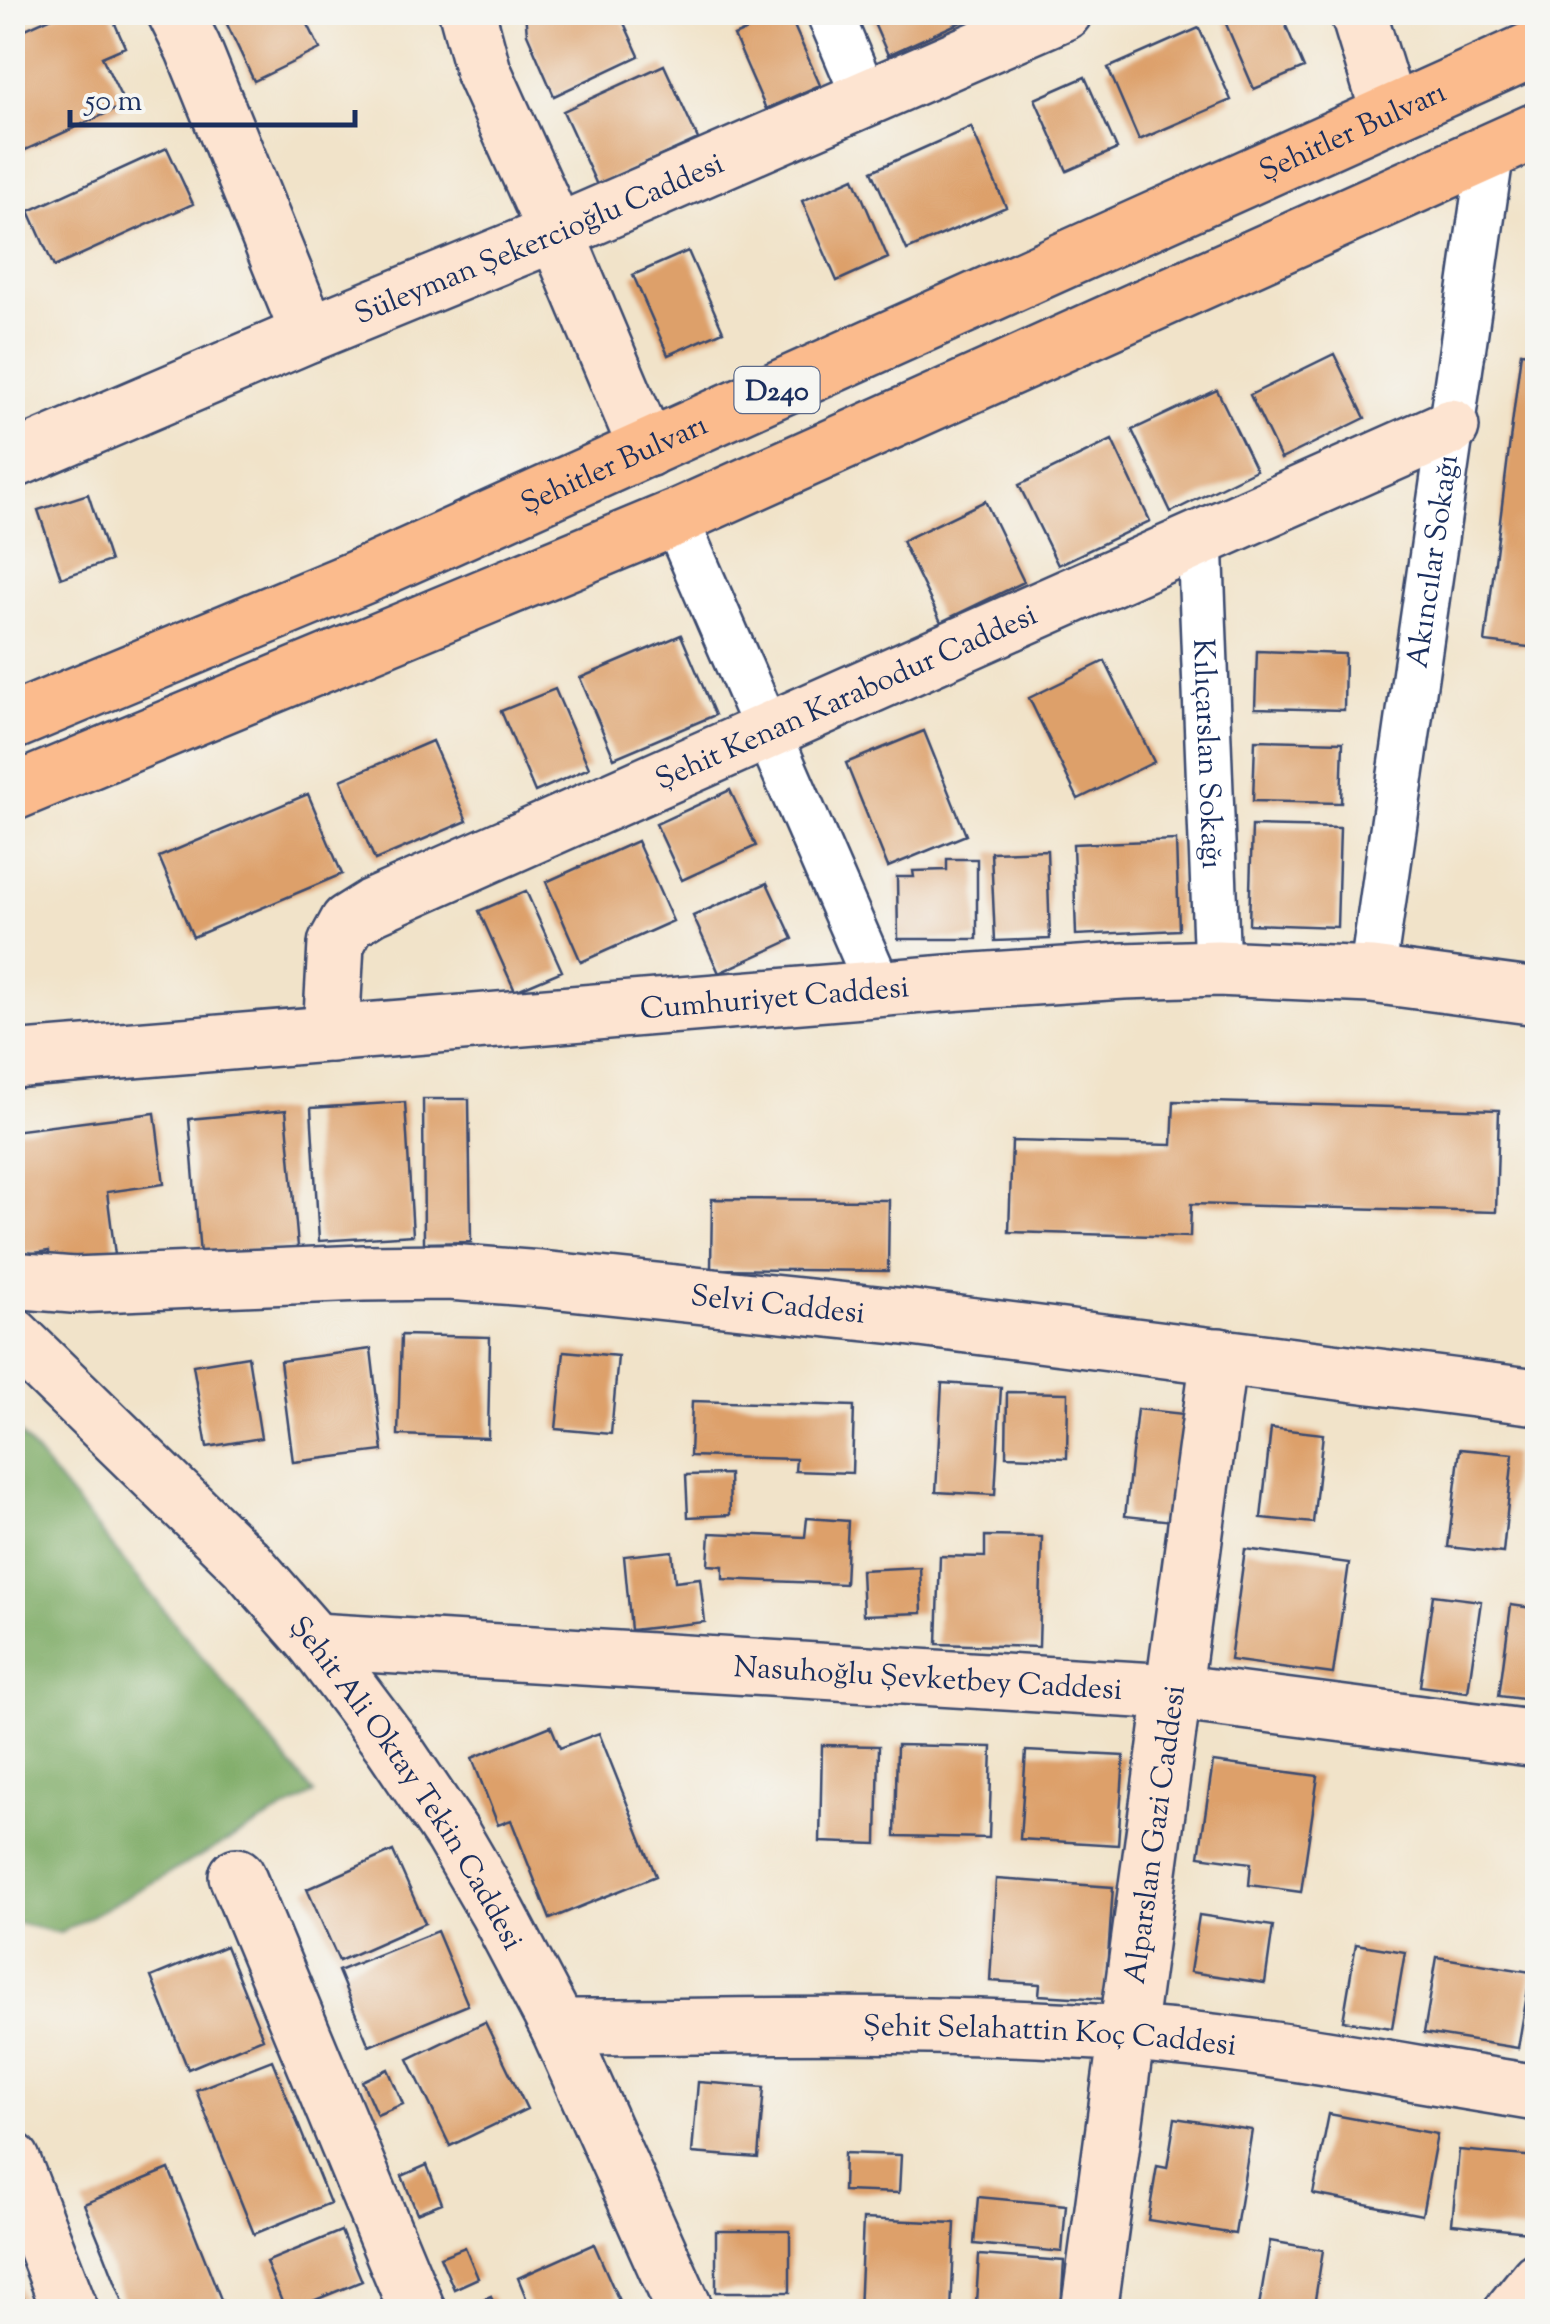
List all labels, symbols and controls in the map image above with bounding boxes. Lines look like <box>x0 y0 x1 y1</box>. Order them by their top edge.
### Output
scale bar <box>70 65 355 127</box>
street label: Şehitler Bulvarı <box>1253 72 1454 194</box>
text: 50 m <box>83 81 143 124</box>
street label: Süleyman Şekercioğlu Caddesi <box>349 144 731 337</box>
road number: D240 <box>734 367 820 413</box>
street label: Şehitler Bulvarı <box>514 405 715 526</box>
street label: Akıncılar Sokağı <box>1398 452 1471 671</box>
street label: Şehit Kenan Karabodur Caddesi <box>649 595 1044 802</box>
street label: Kılıçarslan Sokağı <box>1180 638 1232 870</box>
street label: Cumhuriyet Caddesi <box>638 967 911 1032</box>
street label: Selvi Caddesi <box>688 1276 867 1337</box>
street label: Şehit Ali Oktay Tekin Caddesi <box>278 1608 533 1958</box>
street label: Nasuhoğlu Şevketbey Caddesi <box>732 1647 1123 1713</box>
street label: Alparslan Gazi Caddesi <box>1115 1683 1198 1987</box>
street label: Şehit Selahattin Koç Caddesi <box>863 2006 1239 2069</box>

